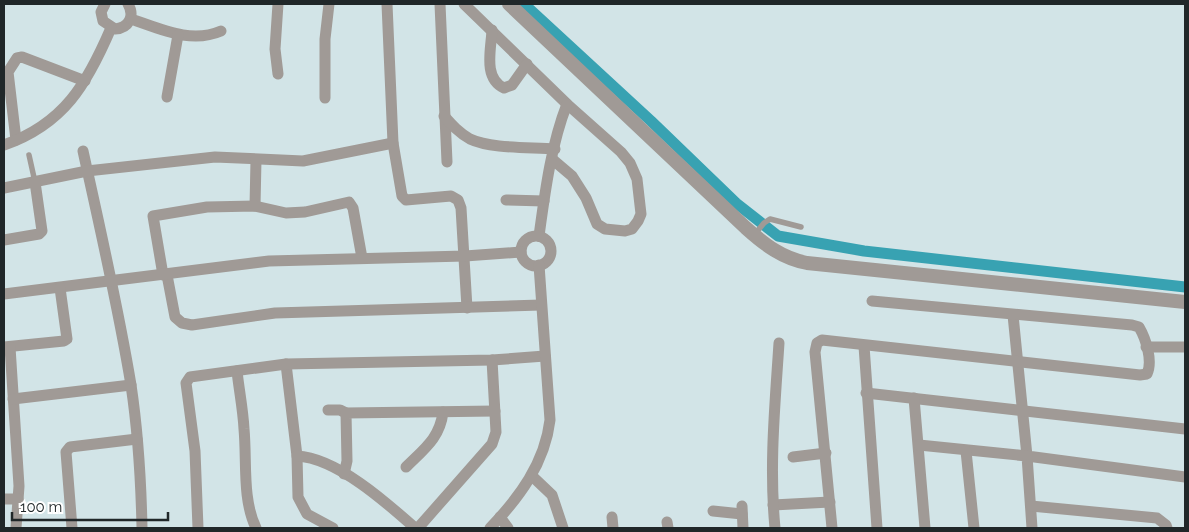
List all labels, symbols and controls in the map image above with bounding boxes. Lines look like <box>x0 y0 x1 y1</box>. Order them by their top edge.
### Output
scale bar <box>12 490 169 522</box>
text: 100 m <box>20 498 62 516</box>

